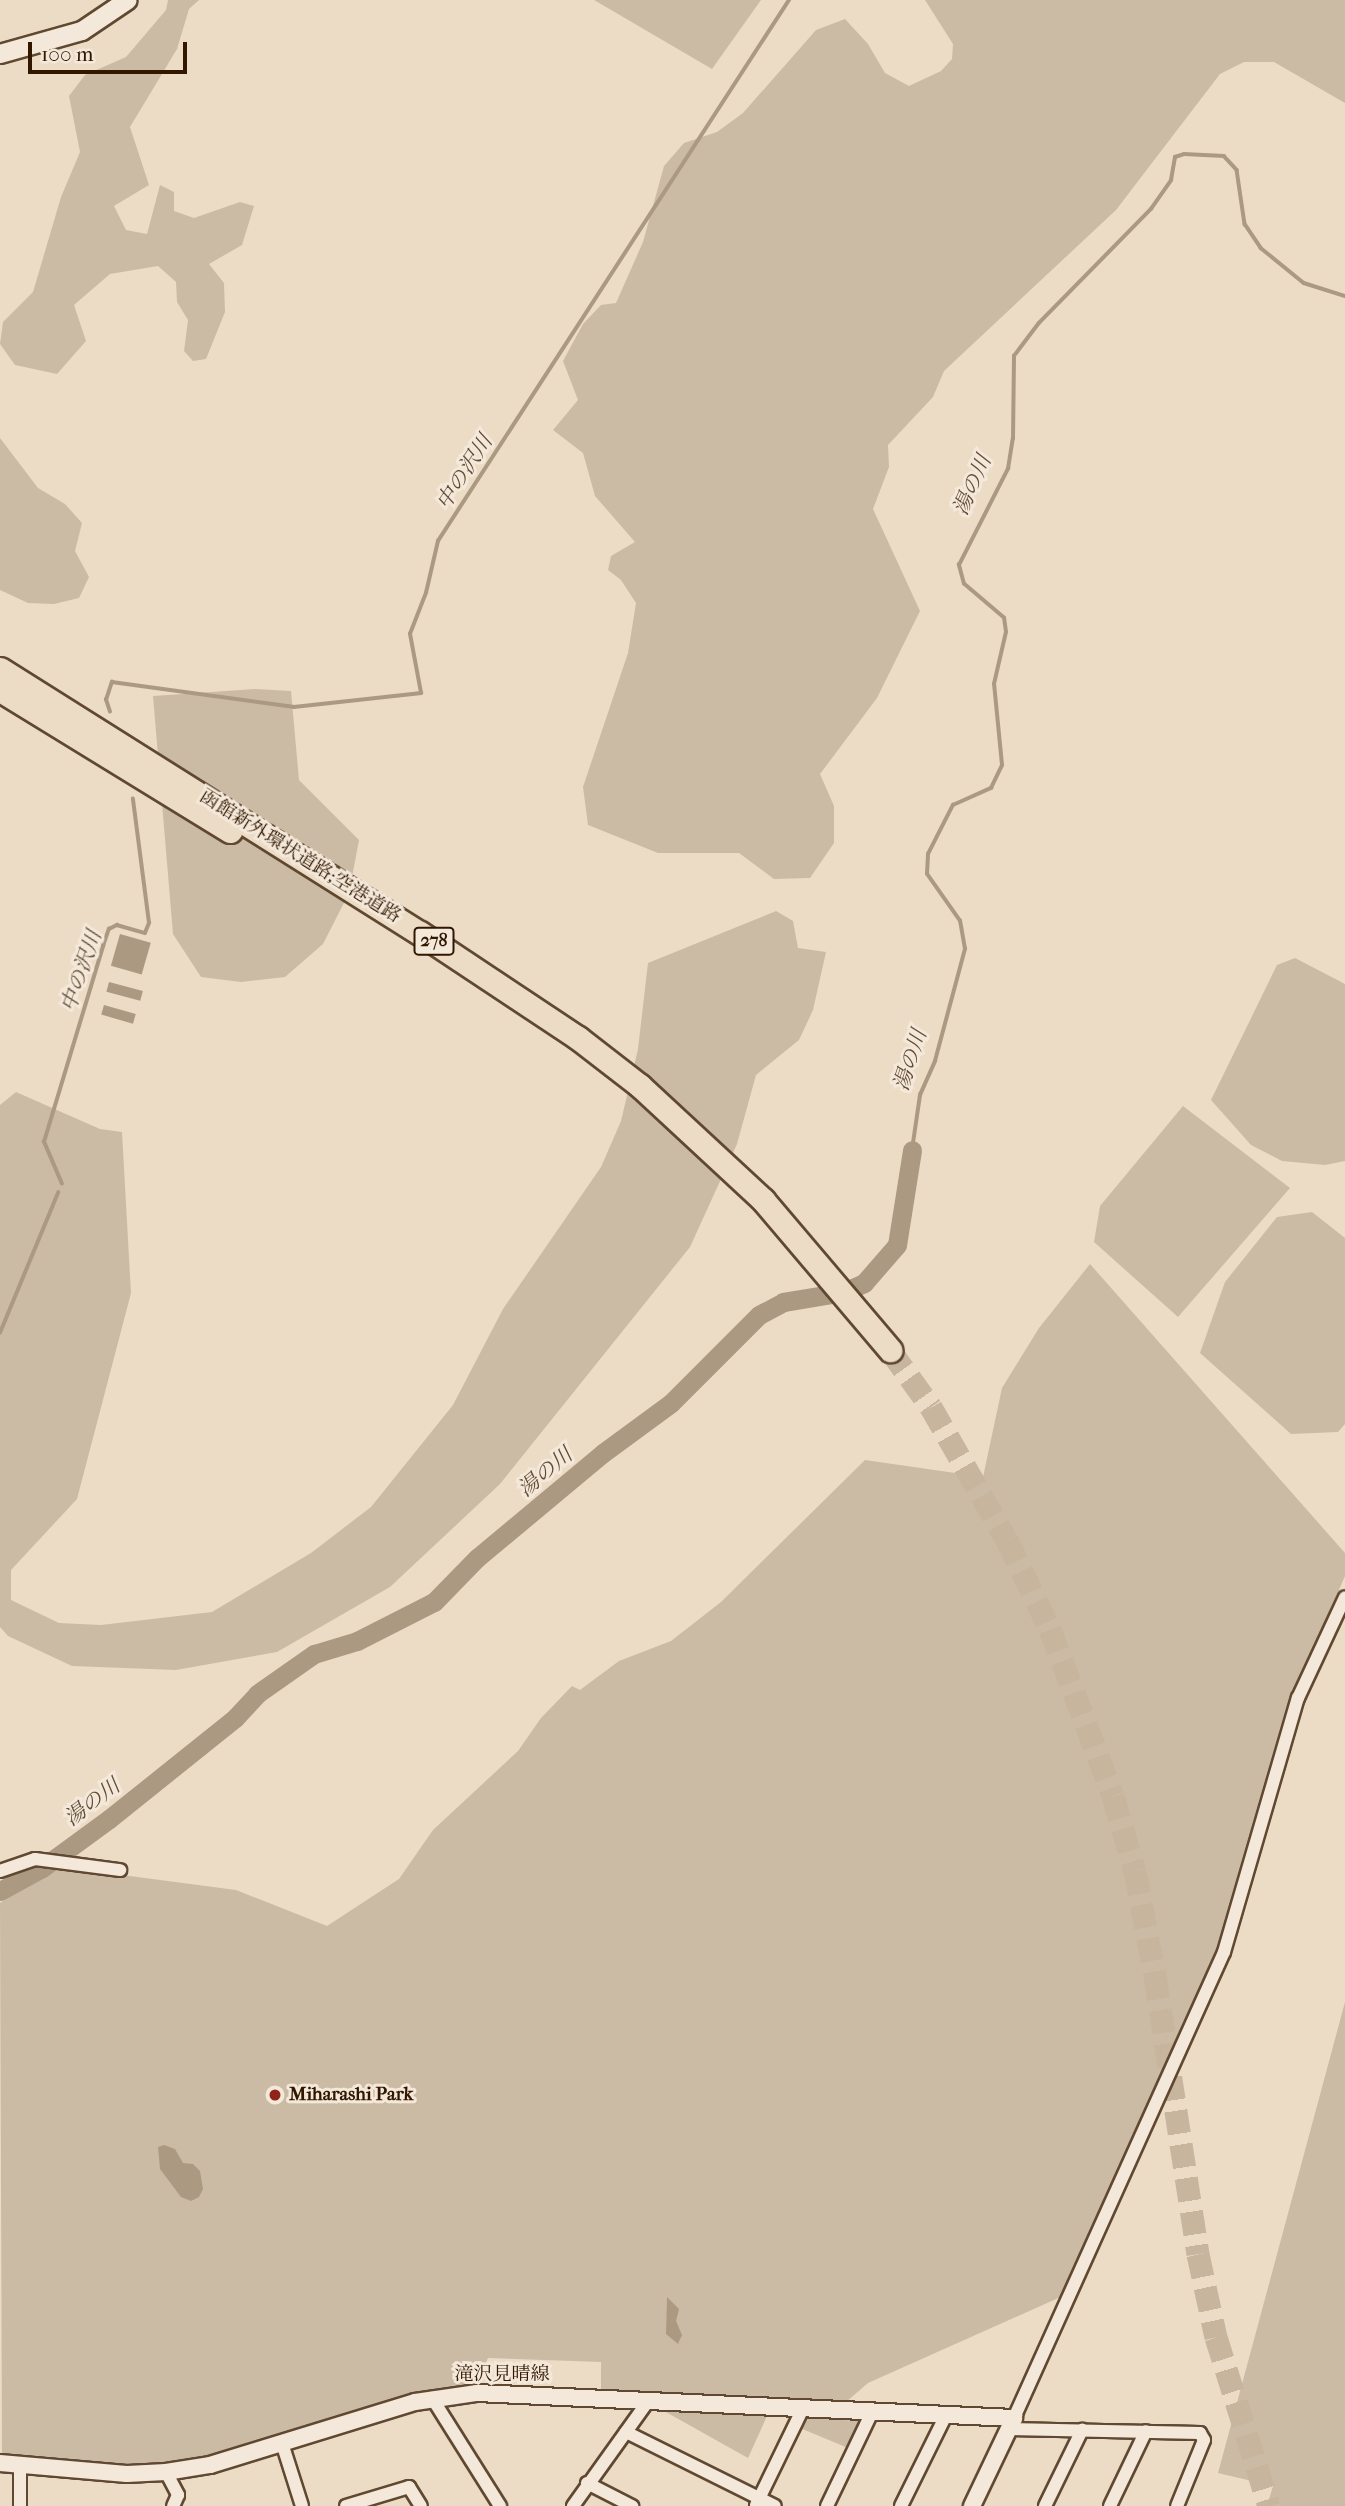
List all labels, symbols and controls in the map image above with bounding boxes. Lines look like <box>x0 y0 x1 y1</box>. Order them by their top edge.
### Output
scale bar <box>32 28 191 72</box>
text: 100 m <box>41 42 94 66</box>
water label: 中の沢川 <box>431 430 497 514</box>
water label: 湯の川 <box>948 451 996 519</box>
street label: 函館新外環状道路;空港道路 <box>195 786 405 928</box>
road number: 278 <box>413 926 455 956</box>
water label: 中の沢川 <box>55 927 107 1015</box>
water label: 湯の川 <box>888 1026 932 1094</box>
water label: 湯の川 <box>513 1442 577 1502</box>
water label: 湯の川 <box>59 1773 125 1831</box>
place label: Miharashi Park <box>289 2084 413 2106</box>
marker: Miharashi Park <box>267 2087 283 2103</box>
street label: 滝沢見晴線 <box>455 2364 549 2386</box>

